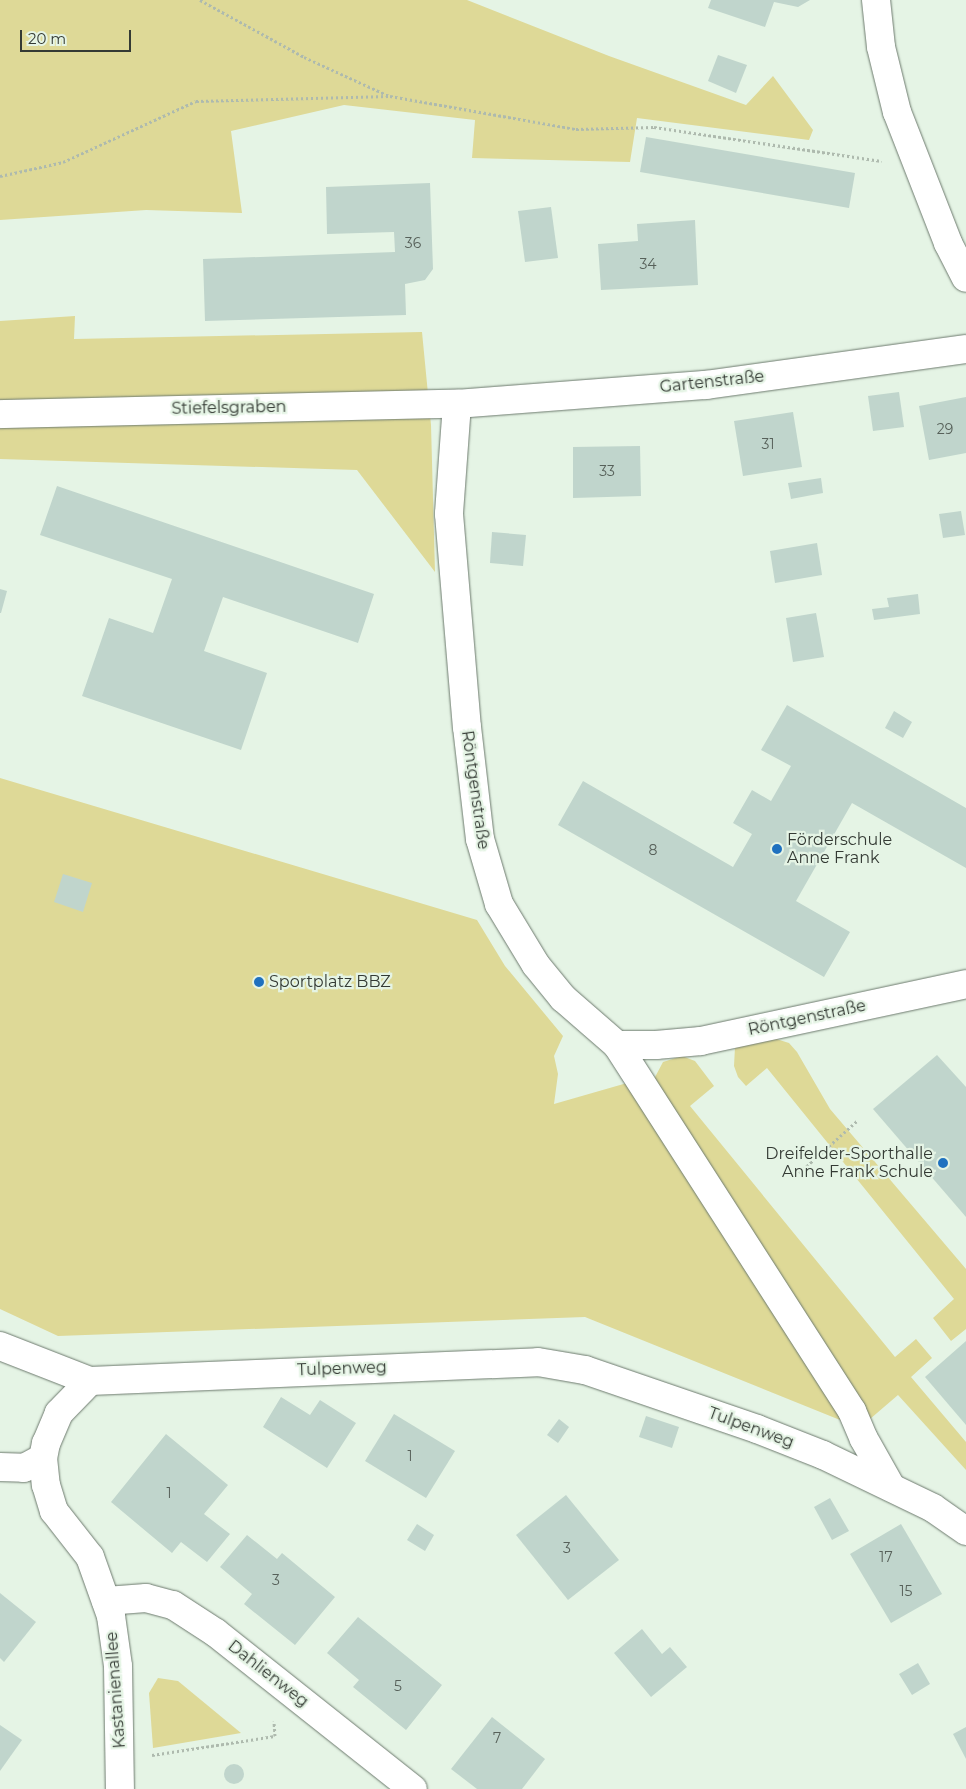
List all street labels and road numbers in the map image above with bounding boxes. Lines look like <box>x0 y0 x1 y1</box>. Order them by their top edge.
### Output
street label: Gartenstraße <box>659 367 765 397</box>
street label: Stiefelsgraben <box>171 397 287 419</box>
street label: Röntgenstraße <box>457 729 493 851</box>
street label: Röntgenstraße <box>746 996 868 1040</box>
street label: Tulpenweg <box>297 1358 387 1380</box>
street label: Tulpenweg <box>706 1404 796 1452</box>
street label: Kastanienallee <box>102 1631 130 1749</box>
street label: Dahlienweg <box>224 1637 312 1711</box>

